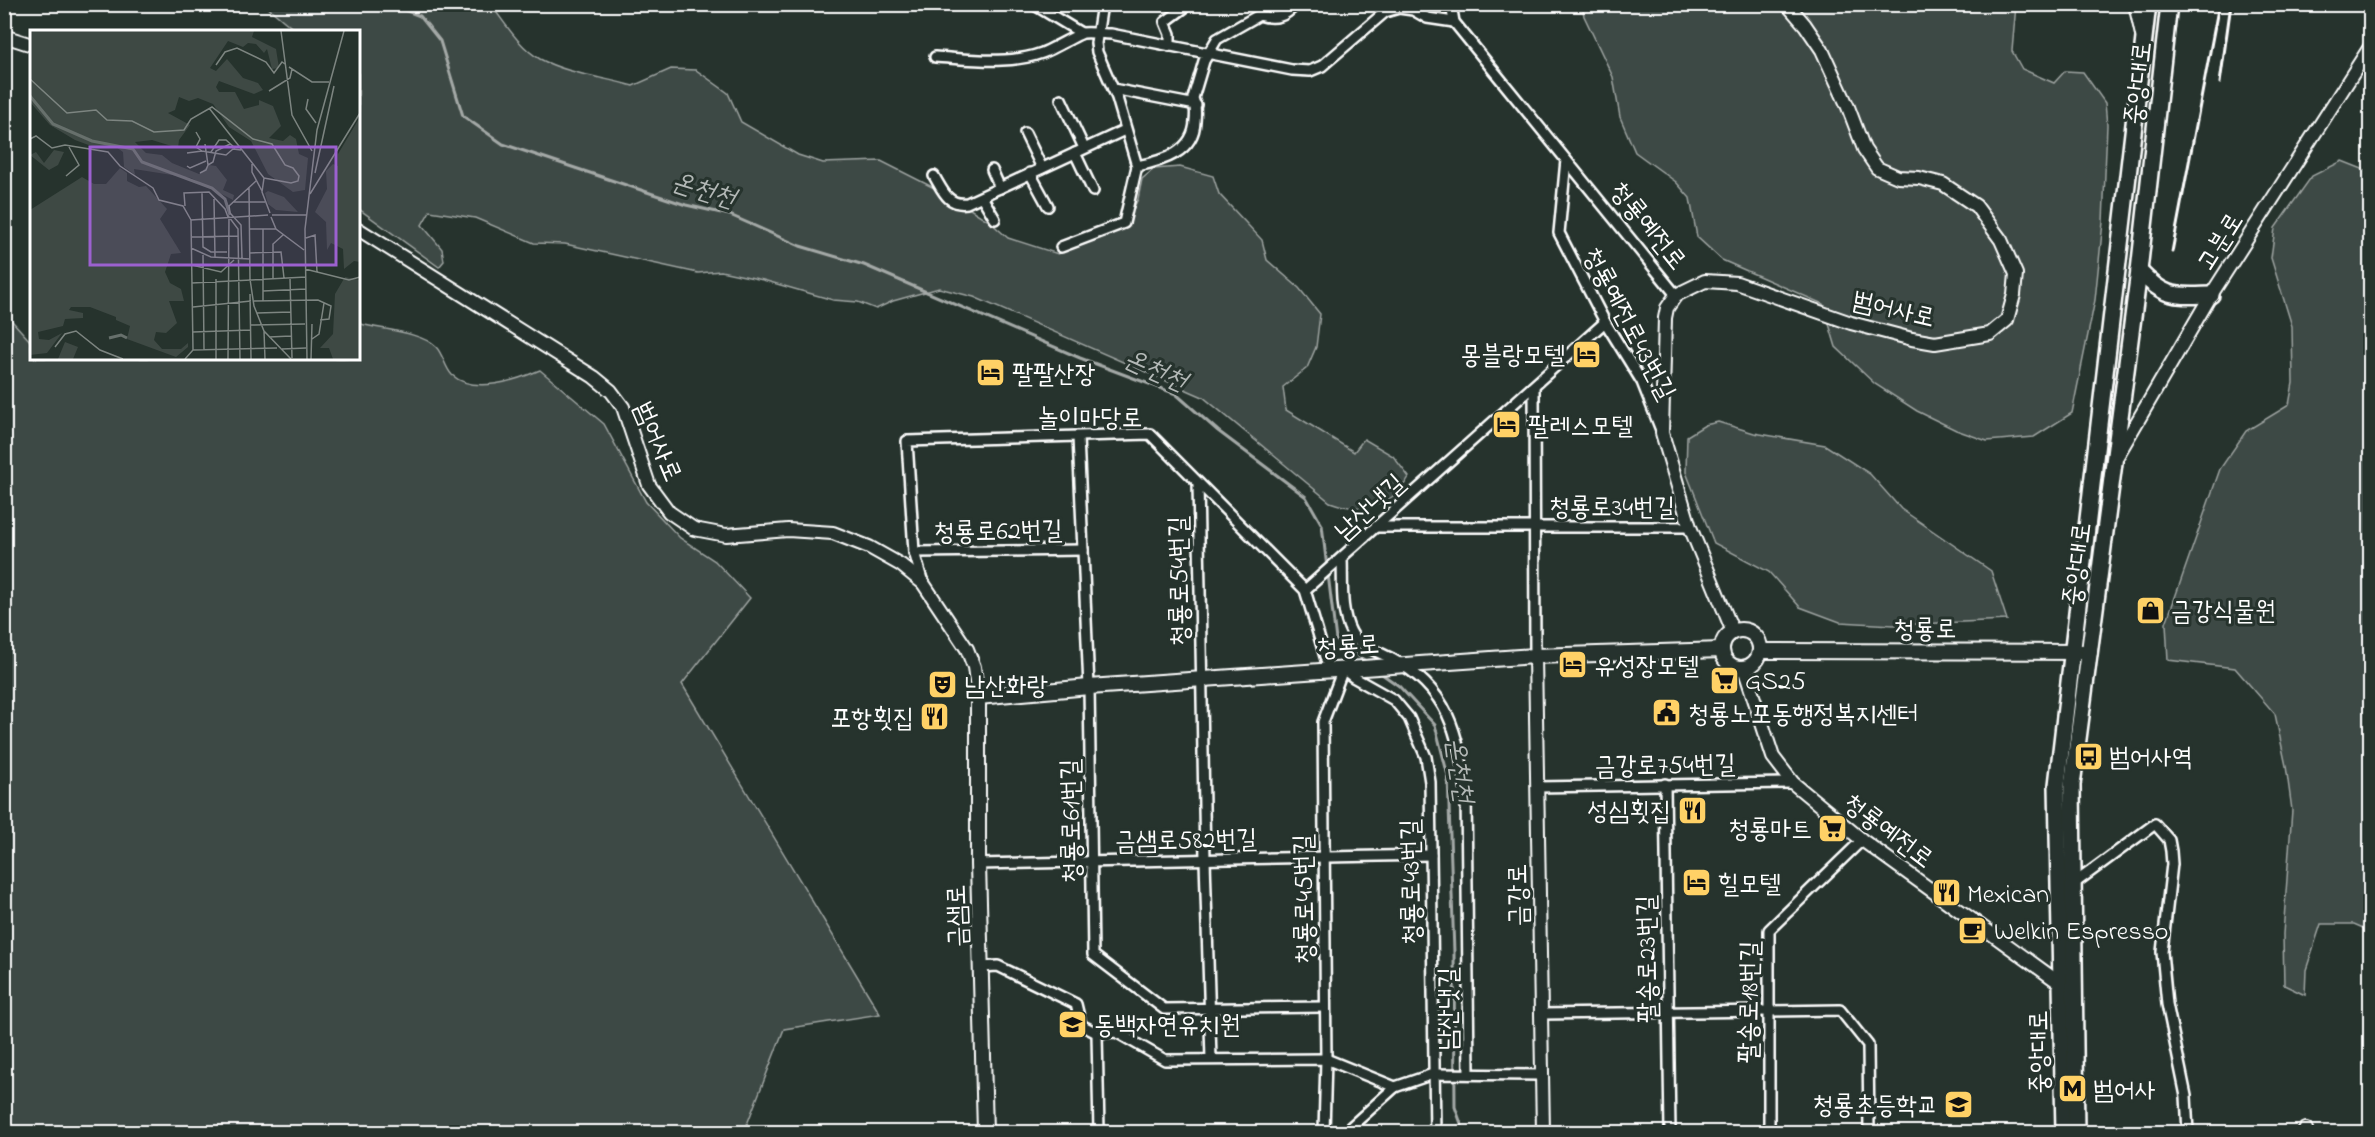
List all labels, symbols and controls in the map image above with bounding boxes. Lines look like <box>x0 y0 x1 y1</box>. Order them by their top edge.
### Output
inset map <box>30 30 360 360</box>
street label: 중앙대로 <box>2117 40 2163 127</box>
water label: 온천천 <box>666 163 742 220</box>
street label: 청룡예전로 <box>1599 174 1694 279</box>
street label: 고분로 <box>2189 206 2254 279</box>
street label: 청룡예전로43번길 <box>1571 241 1684 408</box>
street label: 범어사로 <box>1848 283 1938 339</box>
place label: 몽블랑모텔 <box>1460 338 1565 376</box>
hotel icon: 몽블랑모텔 <box>1570 338 1602 370</box>
water label: 온천천 <box>1117 340 1195 403</box>
hotel icon: 팔팔산장 <box>975 357 1007 389</box>
place label: 팔팔산장 <box>1012 357 1096 395</box>
street label: 범어사로 <box>622 396 690 488</box>
street label: 놀이마당로 <box>1038 401 1142 439</box>
hotel icon: 팔레스모텔 <box>1491 409 1523 441</box>
place label: 팔레스모텔 <box>1528 409 1633 447</box>
street label: 남산냇길 <box>1327 466 1415 550</box>
street label: 청룡로34번길 <box>1549 490 1675 528</box>
street label: 청룡로62번길 <box>933 513 1063 553</box>
street label: 청룡로54번길 <box>1161 515 1201 646</box>
street label: 중앙대로 <box>2055 521 2103 608</box>
shop icon: 금강식물원 <box>2134 594 2166 626</box>
place label: 금강식물원 <box>2171 594 2276 632</box>
street label: 청룡로 <box>1894 612 1956 650</box>
street label: 청룡로 <box>1316 627 1381 669</box>
hotel icon: 유성장모텔 <box>1557 649 1589 681</box>
place label: 유성장모텔 <box>1594 649 1699 687</box>
supermarket icon: GS25 <box>1708 664 1740 696</box>
place label: GS25 <box>1745 664 1806 702</box>
theatre icon: 남산화랑 <box>927 669 959 701</box>
place label: 남산화랑 <box>964 669 1048 707</box>
public building icon: 청룡노포동행정복지센터 <box>1651 697 1683 729</box>
place label: 청룡노포동행정복지센터 <box>1688 697 1918 735</box>
place label: 포항횟집 <box>830 701 914 739</box>
restaurant icon: 포항횟집 <box>919 701 951 733</box>
water label: 온천천 <box>1435 735 1483 808</box>
bus stop icon: 범어사역 <box>2072 740 2104 772</box>
place label: 범어사역 <box>2109 740 2193 778</box>
street label: 금강로754번길 <box>1594 747 1736 787</box>
street label: 청룡로61번길 <box>1053 758 1093 883</box>
street label: 청룡예전로 <box>1834 786 1940 879</box>
place label: 성심횟집 <box>1587 794 1671 832</box>
restaurant icon: 성심횟집 <box>1676 794 1708 826</box>
place label: 청룡마트 <box>1728 812 1812 850</box>
supermarket icon: 청룡마트 <box>1817 812 1849 844</box>
street label: 청룡로43번길 <box>1393 819 1433 945</box>
street label: 금샘로582번길 <box>1115 822 1258 862</box>
street label: 청룡로45번길 <box>1286 833 1326 964</box>
street label: 금강로 <box>1500 863 1540 927</box>
hotel icon: 힐모텔 <box>1681 867 1713 899</box>
place label: 힐모텔 <box>1718 867 1781 905</box>
restaurant icon: Mexican <box>1930 877 1962 909</box>
place label: Mexican <box>1967 877 2049 915</box>
street label: 금샘로 <box>939 884 979 948</box>
street label: 팔송로23번길 <box>1629 894 1669 1023</box>
cafe icon: Welkin Espresso <box>1957 914 1989 946</box>
place label: Welkin Espresso <box>1994 914 2168 952</box>
street label: 팔송로18번길 <box>1731 940 1771 1064</box>
street label: 남산냇길 <box>1431 967 1469 1051</box>
school or university icon: 동백자연유치원 <box>1057 1008 1089 1040</box>
place label: 동백자연유치원 <box>1094 1008 1240 1046</box>
street label: 중앙대로 <box>2021 1010 2061 1094</box>
metro station icon: 범어사 <box>2056 1073 2088 1105</box>
place label: 범어사 <box>2093 1073 2156 1111</box>
place label: 청룡초등학교 <box>1812 1088 1938 1126</box>
school or university icon: 청룡초등학교 <box>1943 1088 1975 1120</box>

